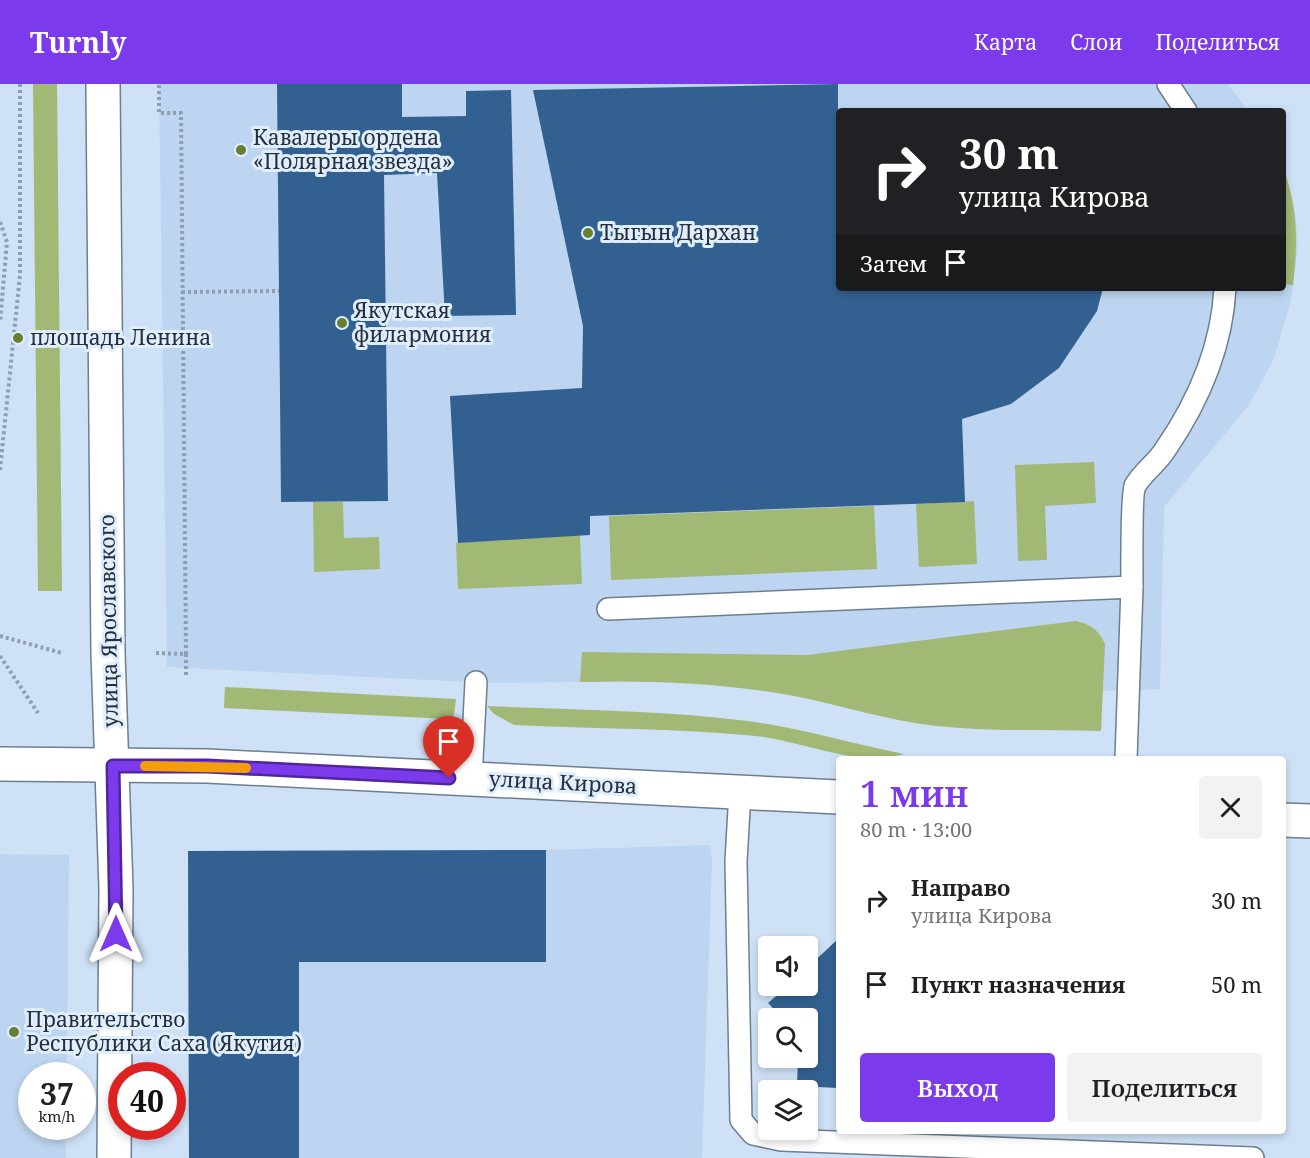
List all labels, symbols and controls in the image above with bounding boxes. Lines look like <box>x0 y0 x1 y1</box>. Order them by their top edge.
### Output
text: Turnly <box>30 23 126 61</box>
text: Карта <box>974 28 1037 56</box>
text: Слои <box>1070 28 1122 56</box>
text: Поделиться <box>1155 28 1280 56</box>
place label: Кавалеры ордена «Полярная звезда» <box>253 123 453 175</box>
text: 30 m <box>959 124 1059 181</box>
icon: right <box>860 132 938 210</box>
marker: Кавалеры ордена «Полярная звезда» <box>234 143 248 157</box>
text: улица Кирова <box>959 178 1150 215</box>
place label: Тыгын Дархан <box>600 218 756 246</box>
marker: Тыгын Дархан <box>581 226 595 240</box>
icon: arrive <box>939 246 972 279</box>
text: Затем <box>860 248 927 278</box>
place label: Якутская филармония <box>353 296 491 348</box>
marker: Якутская филармония <box>335 316 349 330</box>
place label: площадь Ленина <box>30 323 211 351</box>
marker: площадь Ленина <box>11 331 25 345</box>
street label: улица Ярославского <box>92 514 124 728</box>
pin <box>423 716 474 778</box>
icon: arrive <box>432 725 465 758</box>
street label: улица Кирова <box>488 764 638 800</box>
text: 1 мин <box>860 769 969 818</box>
button: close <box>1199 776 1262 839</box>
text: 80 m · 13:00 <box>860 816 972 843</box>
text: Направо <box>911 872 1010 902</box>
icon: right <box>860 884 893 917</box>
text: 30 m <box>1211 885 1262 915</box>
position arrow <box>84 902 148 966</box>
text: улица Кирова <box>911 902 1052 929</box>
map controls <box>758 936 818 1140</box>
button: sound <box>758 936 818 996</box>
icon: arrive <box>860 968 893 1001</box>
text: Пункт назначения <box>911 969 1125 999</box>
text: 50 m <box>1211 969 1262 999</box>
place label: Правительство Республики Саха (Якутия) <box>26 1005 302 1057</box>
button: search <box>758 1008 818 1068</box>
marker: Правительство Республики Саха (Якутия) <box>7 1025 21 1039</box>
button: Выход <box>860 1053 1055 1122</box>
button: Поделиться <box>1067 1053 1262 1122</box>
speed limit sign: 40 <box>108 1062 186 1140</box>
text: 37 <box>40 1073 74 1114</box>
button: layers <box>758 1080 818 1140</box>
text: km/h <box>39 1106 75 1126</box>

